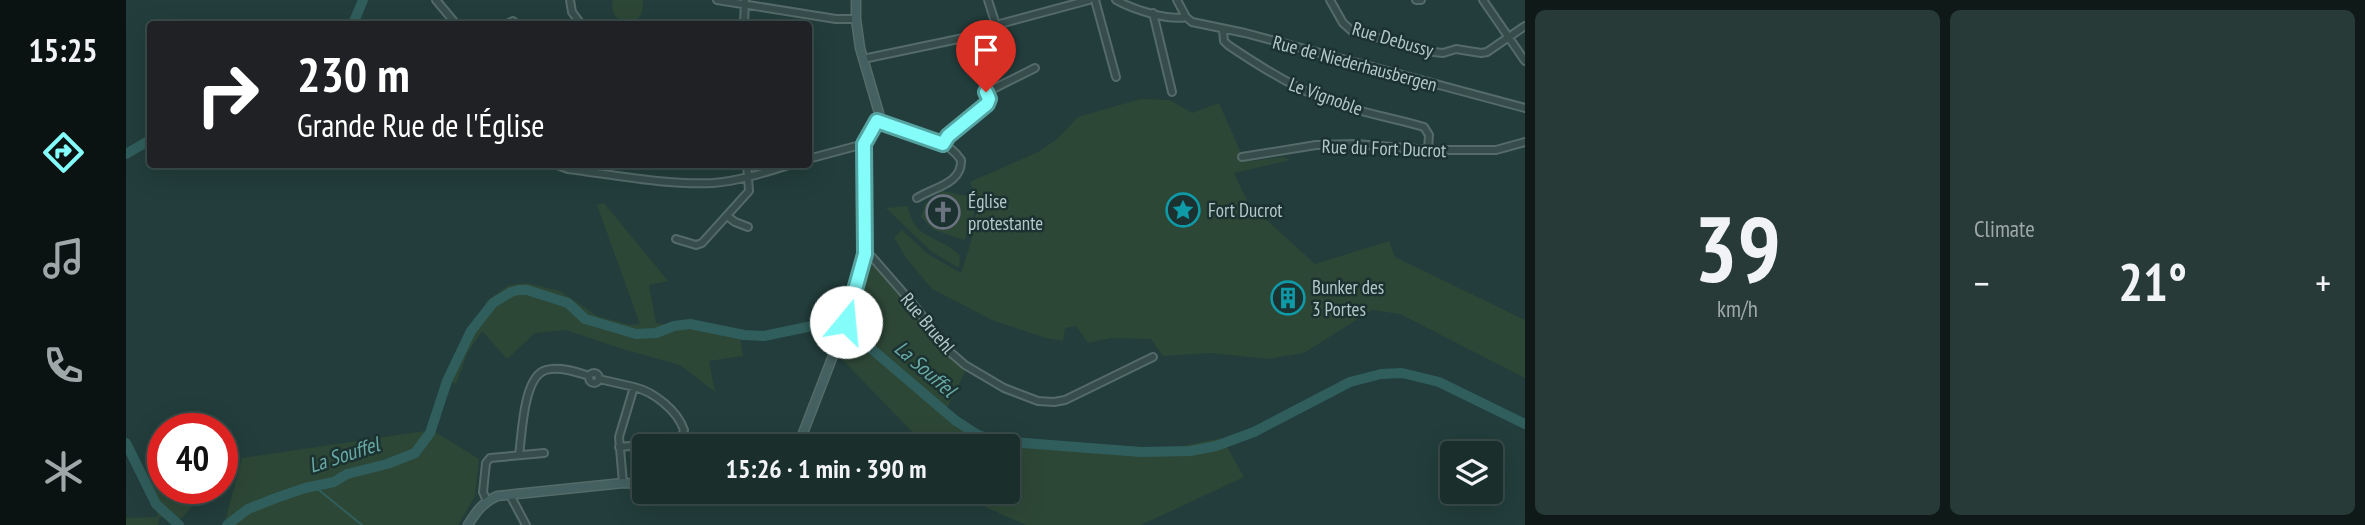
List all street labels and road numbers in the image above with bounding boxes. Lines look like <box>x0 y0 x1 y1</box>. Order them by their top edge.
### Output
street label: Rue Debussy <box>1350 16 1437 62</box>
street label: Rue de Niederhausbergen <box>1270 30 1440 96</box>
street label: Le Vignoble <box>1286 72 1366 120</box>
street label: Rue du Fort Ducrot <box>1321 134 1447 162</box>
street label: Rue Bruehl <box>896 288 961 359</box>

